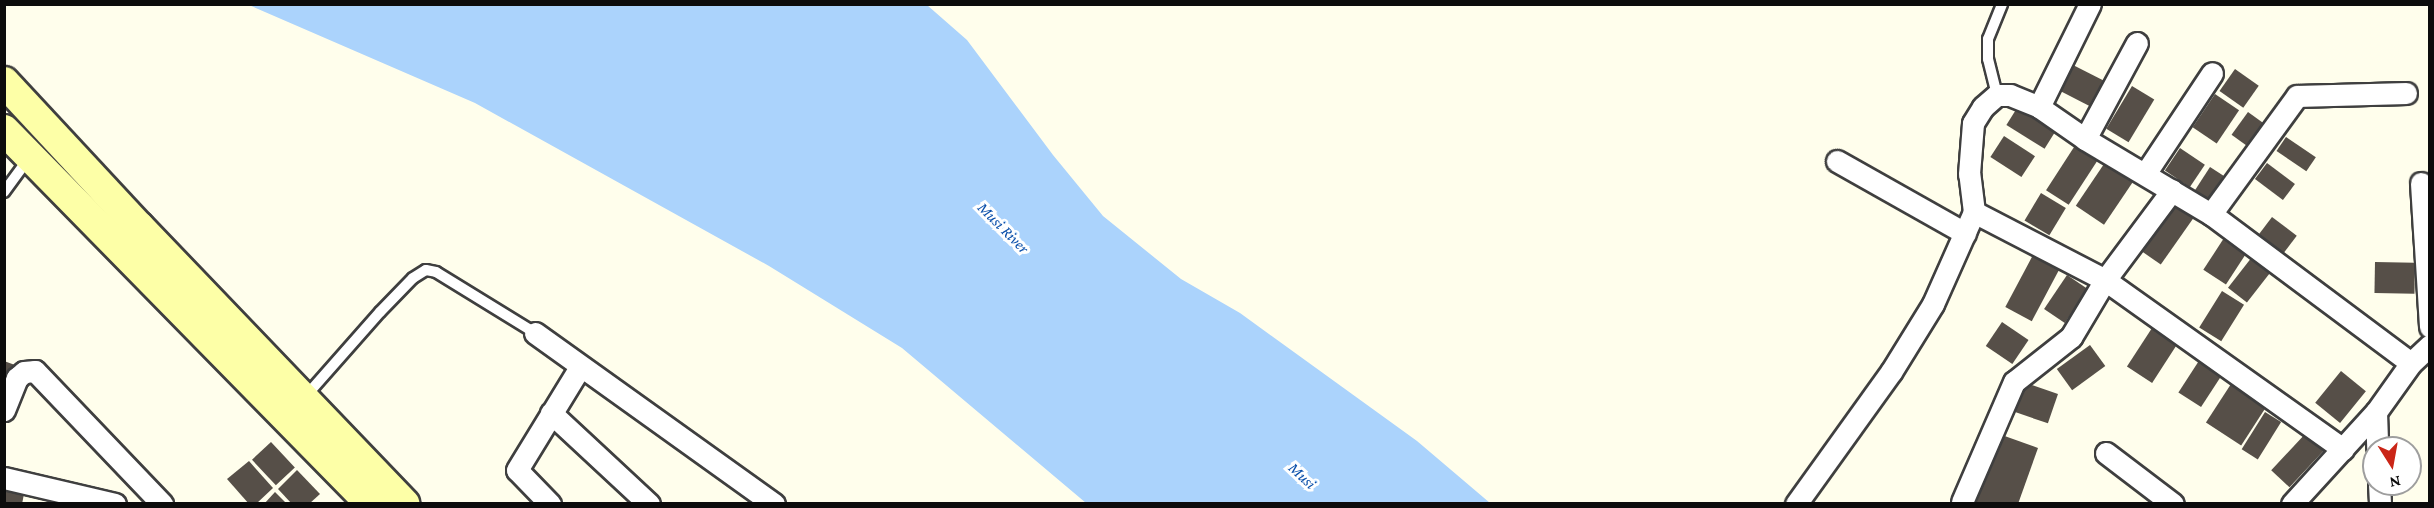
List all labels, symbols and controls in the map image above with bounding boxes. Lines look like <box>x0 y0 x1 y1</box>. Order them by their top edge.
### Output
water label: Musi River <box>973 198 1033 258</box>
north arrow <box>2362 436 2422 496</box>
water label: Musi <box>1284 459 1320 493</box>
text: N <box>2388 473 2402 492</box>

